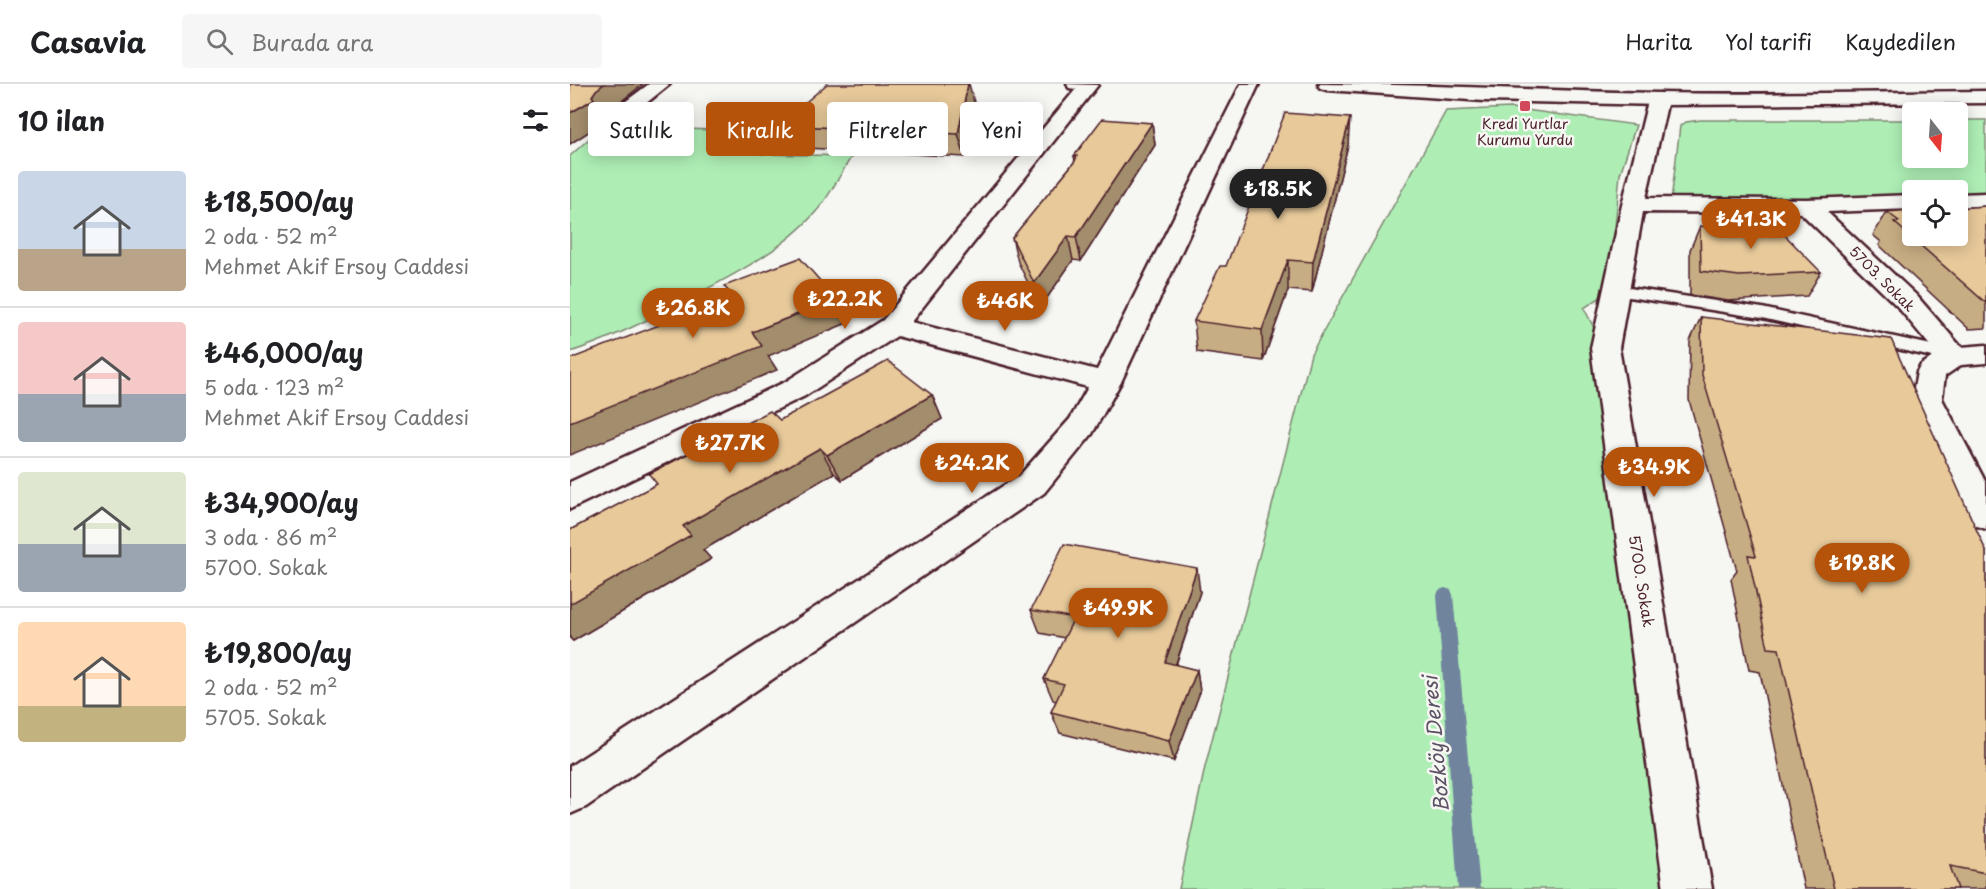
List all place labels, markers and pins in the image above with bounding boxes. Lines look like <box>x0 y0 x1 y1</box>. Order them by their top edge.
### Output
marker: Kredi Yurtlar Kurumu Yurdu <box>1518 99 1532 113</box>
place label: Kredi Yurtlar Kurumu Yurdu <box>1477 113 1573 150</box>
pin: ₺18.5K <box>1229 169 1327 220</box>
pin: ₺41.3K <box>1702 199 1800 250</box>
pin: ₺22.2K <box>796 279 894 330</box>
pin: ₺46K <box>969 281 1041 332</box>
pin: ₺26.8K <box>644 288 742 339</box>
pin: ₺27.7K <box>681 423 779 474</box>
pin: ₺24.2K <box>923 443 1021 494</box>
pin: ₺34.9K <box>1605 447 1703 498</box>
pin: ₺19.8K <box>1813 543 1911 594</box>
pin: ₺49.9K <box>1069 588 1167 639</box>

